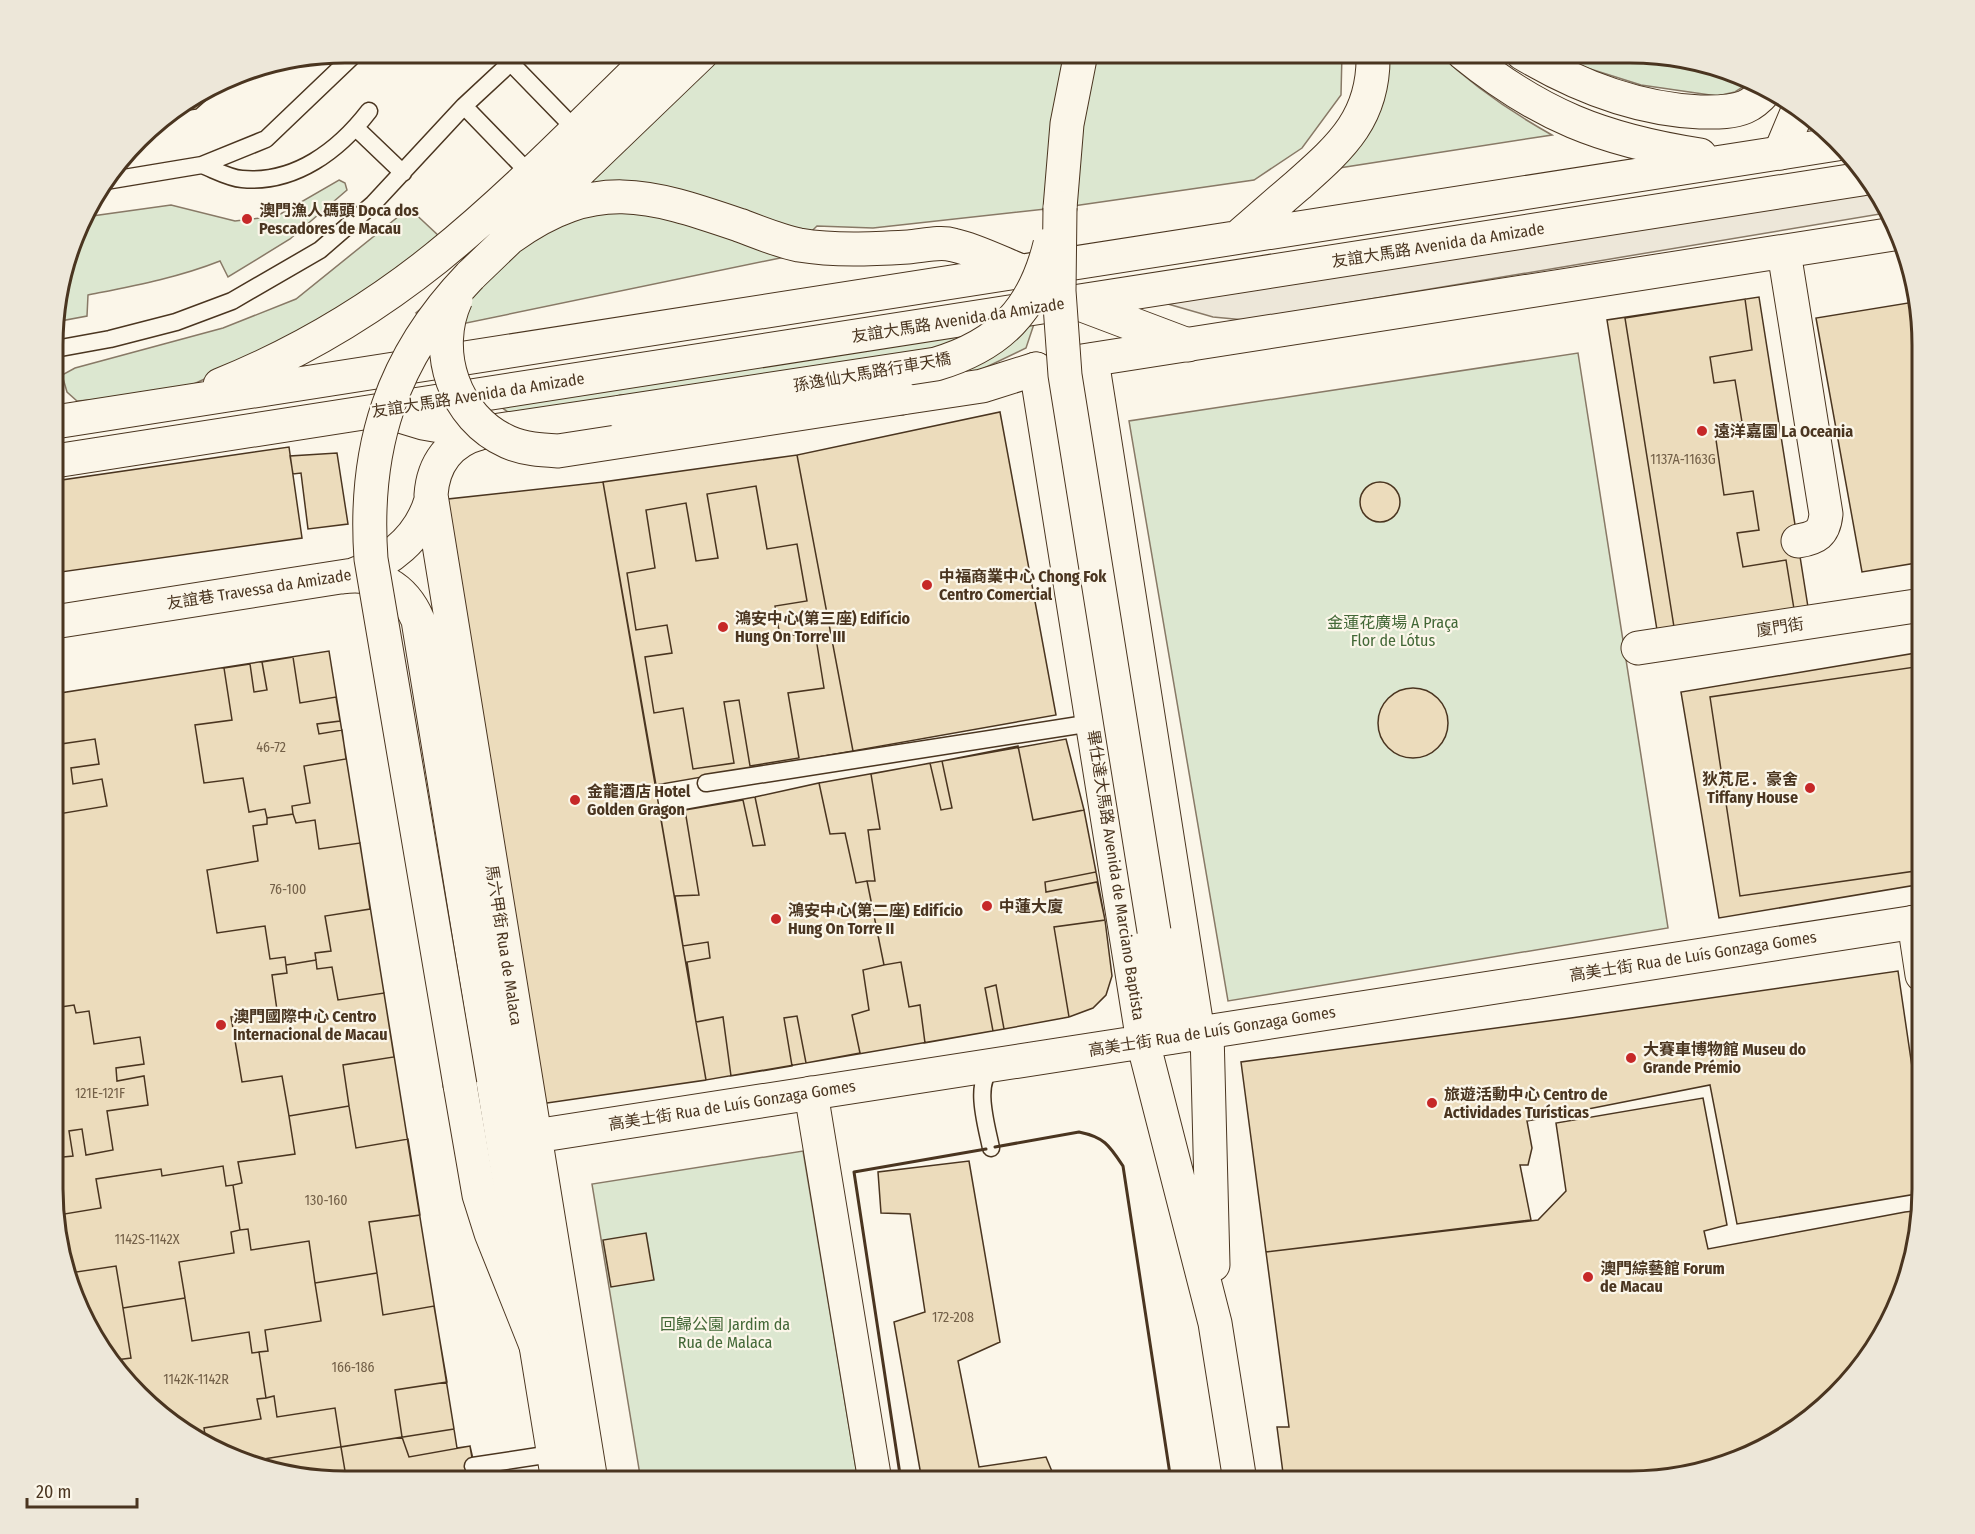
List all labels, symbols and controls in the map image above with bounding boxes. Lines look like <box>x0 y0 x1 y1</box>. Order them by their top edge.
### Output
place label: 澳門漁人碼頭 Doca dos Pescadores de Macau <box>259 201 419 238</box>
marker: 澳門漁人碼頭 Doca dos Pescadores de Macau <box>240 212 254 226</box>
street label: 友誼大馬路 Avenida da Amizade <box>1330 219 1546 271</box>
street label: 友誼大馬路 Avenida da Amizade <box>850 294 1066 346</box>
street label: 孫逸仙大馬路行車天橋 <box>792 349 952 395</box>
street label: 友誼大馬路 Avenida da Amizade <box>370 369 586 421</box>
place label: 遠洋嘉園 La Oceania <box>1714 422 1853 441</box>
marker: 遠洋嘉園 La Oceania <box>1695 424 1709 438</box>
house number: 1137A-1163G <box>1650 451 1716 468</box>
street label: 友誼巷 Travessa da Amizade <box>165 565 353 613</box>
place label: 中福商業中心 Chong Fok Centro Comercial <box>939 567 1107 604</box>
marker: 中福商業中心 Chong Fok Centro Comercial <box>920 578 934 592</box>
place label: 鴻安中心(第三座) Edifício Hung On Torre III <box>735 609 911 646</box>
park label: 金蓮花廣場 A Praça Flor de Lótus <box>1327 613 1459 650</box>
street label: 廈門街 <box>1755 614 1805 640</box>
marker: 鴻安中心(第三座) Edifício Hung On Torre III <box>716 620 730 634</box>
street label: 畢仕達大馬路 Avenida de Marciano Baptista <box>1084 728 1148 1022</box>
house number: 46-72 <box>256 739 286 756</box>
place label: 狄芃尼．豪舍 Tiffany House <box>1702 770 1798 807</box>
marker: 狄芃尼．豪舍 Tiffany House <box>1803 781 1817 795</box>
place label: 金龍酒店 Hotel Golden Gragon <box>587 782 691 819</box>
marker: 金龍酒店 Hotel Golden Gragon <box>568 793 582 807</box>
street label: 馬六甲街 Rua de Malaca <box>482 863 526 1027</box>
house number: 76-100 <box>270 881 306 898</box>
place label: 中蓮大廈 <box>999 897 1063 916</box>
marker: 中蓮大廈 <box>980 899 994 913</box>
place label: 鴻安中心(第二座) Edifício Hung On Torre II <box>788 901 964 938</box>
marker: 鴻安中心(第二座) Edifício Hung On Torre II <box>769 912 783 926</box>
street label: 高美士街 Rua de Luís Gonzaga Gomes <box>1568 927 1818 985</box>
street label: 高美士街 Rua de Luís Gonzaga Gomes <box>1087 1002 1337 1060</box>
place label: 澳門國際中心 Centro Internacional de Macau <box>233 1007 388 1044</box>
marker: 澳門國際中心 Centro Internacional de Macau <box>214 1018 228 1032</box>
place label: 大賽車博物館 Museu do Grande Prémio <box>1643 1040 1807 1077</box>
marker: 大賽車博物館 Museu do Grande Prémio <box>1624 1051 1638 1065</box>
street label: 高美士街 Rua de Luís Gonzaga Gomes <box>607 1076 857 1134</box>
house number: 121E-121F <box>75 1085 125 1102</box>
place label: 旅遊活動中心 Centro de Actividades Turísticas <box>1443 1085 1608 1122</box>
marker: 旅遊活動中心 Centro de Actividades Turísticas <box>1425 1096 1439 1110</box>
house number: 130-160 <box>305 1192 347 1209</box>
house number: 1142S-1142X <box>115 1231 180 1248</box>
place label: 澳門綜藝館 Forum de Macau <box>1600 1259 1725 1296</box>
marker: 澳門綜藝館 Forum de Macau <box>1581 1270 1595 1284</box>
house number: 172-208 <box>932 1309 974 1326</box>
park label: 回歸公園 Jardim da Rua de Malaca <box>660 1315 790 1352</box>
house number: 166-186 <box>332 1359 375 1376</box>
house number: 1142K-1142R <box>163 1371 229 1388</box>
scale bar <box>27 1471 136 1509</box>
text: 20 m <box>36 1481 71 1503</box>

